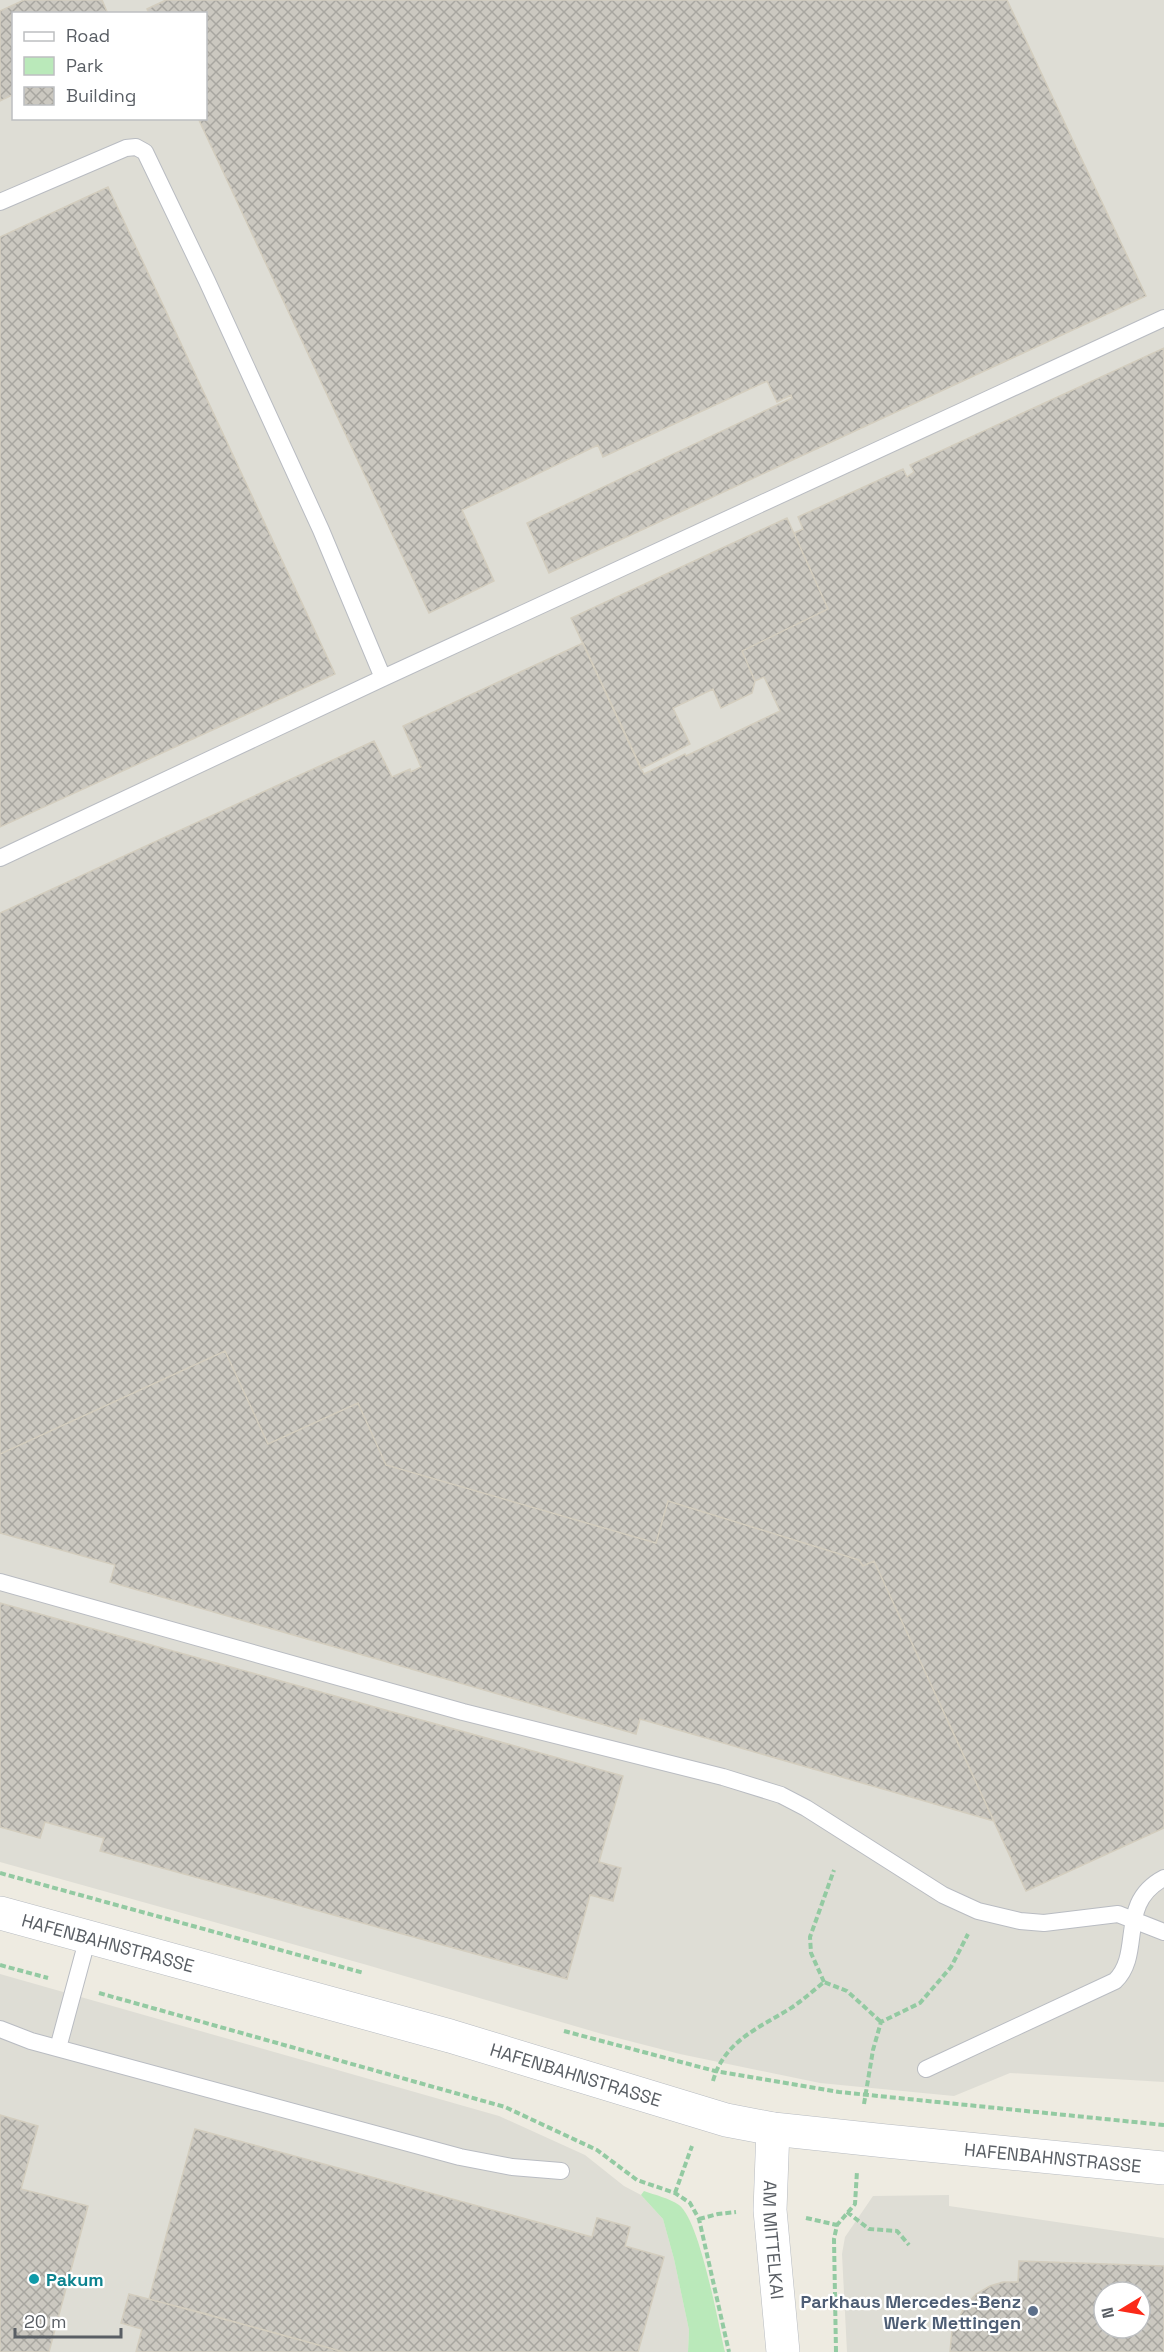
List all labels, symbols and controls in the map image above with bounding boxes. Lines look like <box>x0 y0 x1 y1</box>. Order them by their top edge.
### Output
legend <box>12 12 207 120</box>
text: Road <box>66 24 110 47</box>
text: Park <box>66 54 104 77</box>
text: Building <box>66 84 136 107</box>
street label: HAFENBAHNSTRASSE <box>19 1908 197 1977</box>
street label: HAFENBAHNSTRASSE <box>487 2037 664 2111</box>
street label: HAFENBAHNSTRASSE <box>963 2137 1142 2177</box>
street label: AM MITTELKAI <box>758 2180 790 2300</box>
place label: Pakum <box>46 2268 104 2291</box>
marker: Pakum <box>27 2272 41 2286</box>
north arrow <box>1092 2280 1152 2340</box>
place label: Parkhaus Mercedes-Benz Werk Mettingen <box>800 2290 1021 2334</box>
scale bar <box>15 2301 122 2339</box>
marker: Parkhaus Mercedes-Benz Werk Mettingen <box>1026 2304 1040 2318</box>
text: N <box>1096 2305 1119 2320</box>
text: 20 m <box>24 2310 67 2333</box>

